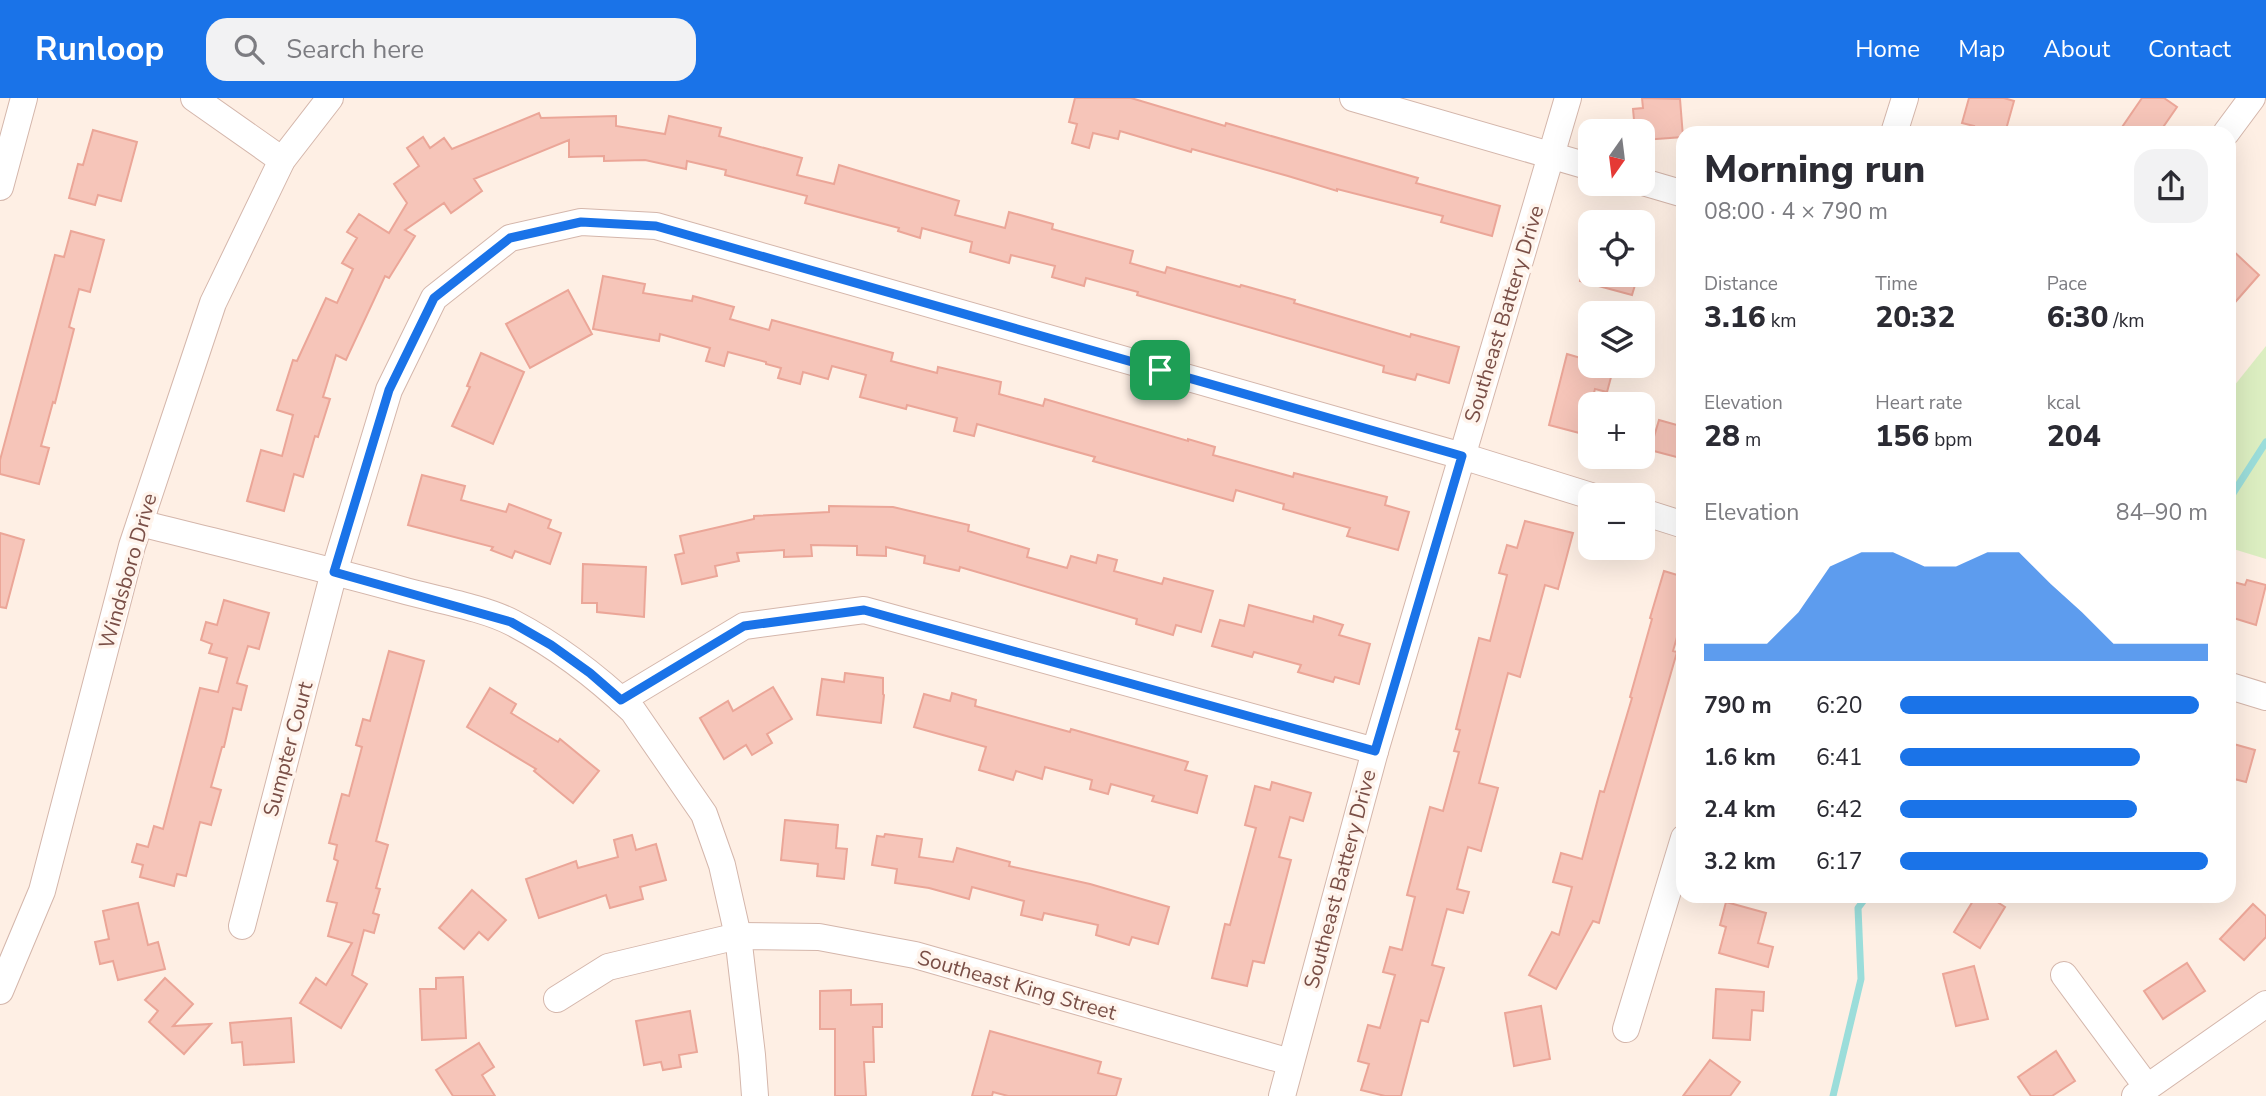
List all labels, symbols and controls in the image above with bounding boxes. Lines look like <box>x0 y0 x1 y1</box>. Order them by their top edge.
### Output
search box <box>206 18 696 81</box>
text: Runloop <box>35 27 164 72</box>
icon: search <box>230 30 268 68</box>
text: Search here <box>286 32 424 67</box>
text: Home <box>1855 33 1920 65</box>
text: Map <box>1958 33 2005 65</box>
text: About <box>2043 33 2110 65</box>
text: Contact <box>2148 33 2231 65</box>
north arrow <box>1578 119 1656 196</box>
map controls <box>1578 119 1655 560</box>
text: Morning run <box>1704 144 1925 195</box>
button: share <box>2134 149 2208 223</box>
text: 08:00 · 4 × 790 m <box>1704 196 1888 227</box>
street label: Southeast Battery Drive <box>1458 202 1550 426</box>
button: locate <box>1578 210 1655 287</box>
text: Distance <box>1704 271 1778 297</box>
text: Time <box>1875 271 1918 297</box>
text: Pace <box>2047 271 2087 297</box>
text: 3.16 <box>1704 297 1766 338</box>
text: 20:32 <box>1875 297 1955 338</box>
text: 6:30 <box>2047 297 2108 338</box>
button: layers <box>1578 301 1655 378</box>
text: km <box>1766 308 1796 334</box>
text: /km <box>2108 308 2144 334</box>
pin <box>1130 340 1190 400</box>
icon: arrive <box>1141 351 1179 389</box>
text: Elevation <box>1704 390 1783 416</box>
text: Heart rate <box>1875 390 1962 416</box>
text: kcal <box>2047 390 2080 416</box>
button: + <box>1578 392 1655 469</box>
text: 28 <box>1704 416 1740 457</box>
text: 156 <box>1875 416 1929 457</box>
text: 204 <box>2047 416 2101 457</box>
text: m <box>1740 427 1761 453</box>
text: bpm <box>1929 427 1973 453</box>
button: − <box>1578 483 1655 560</box>
street label: Windsboro Drive <box>92 490 164 652</box>
text: Elevation <box>1704 497 1799 528</box>
text: 84–90 m <box>2116 497 2208 528</box>
street label: Sumpter Court <box>257 678 320 819</box>
text: 790 m <box>1704 690 1772 721</box>
text: 6:20 <box>1816 690 1863 721</box>
text: 1.6 km <box>1704 742 1776 773</box>
text: 6:41 <box>1816 742 1863 773</box>
street label: Southeast Battery Drive <box>1297 766 1383 992</box>
text: 2.4 km <box>1704 794 1776 825</box>
text: 6:42 <box>1816 794 1863 825</box>
text: 3.2 km <box>1704 846 1776 877</box>
text: 6:17 <box>1816 846 1863 877</box>
street label: Southeast King Street <box>914 943 1120 1027</box>

